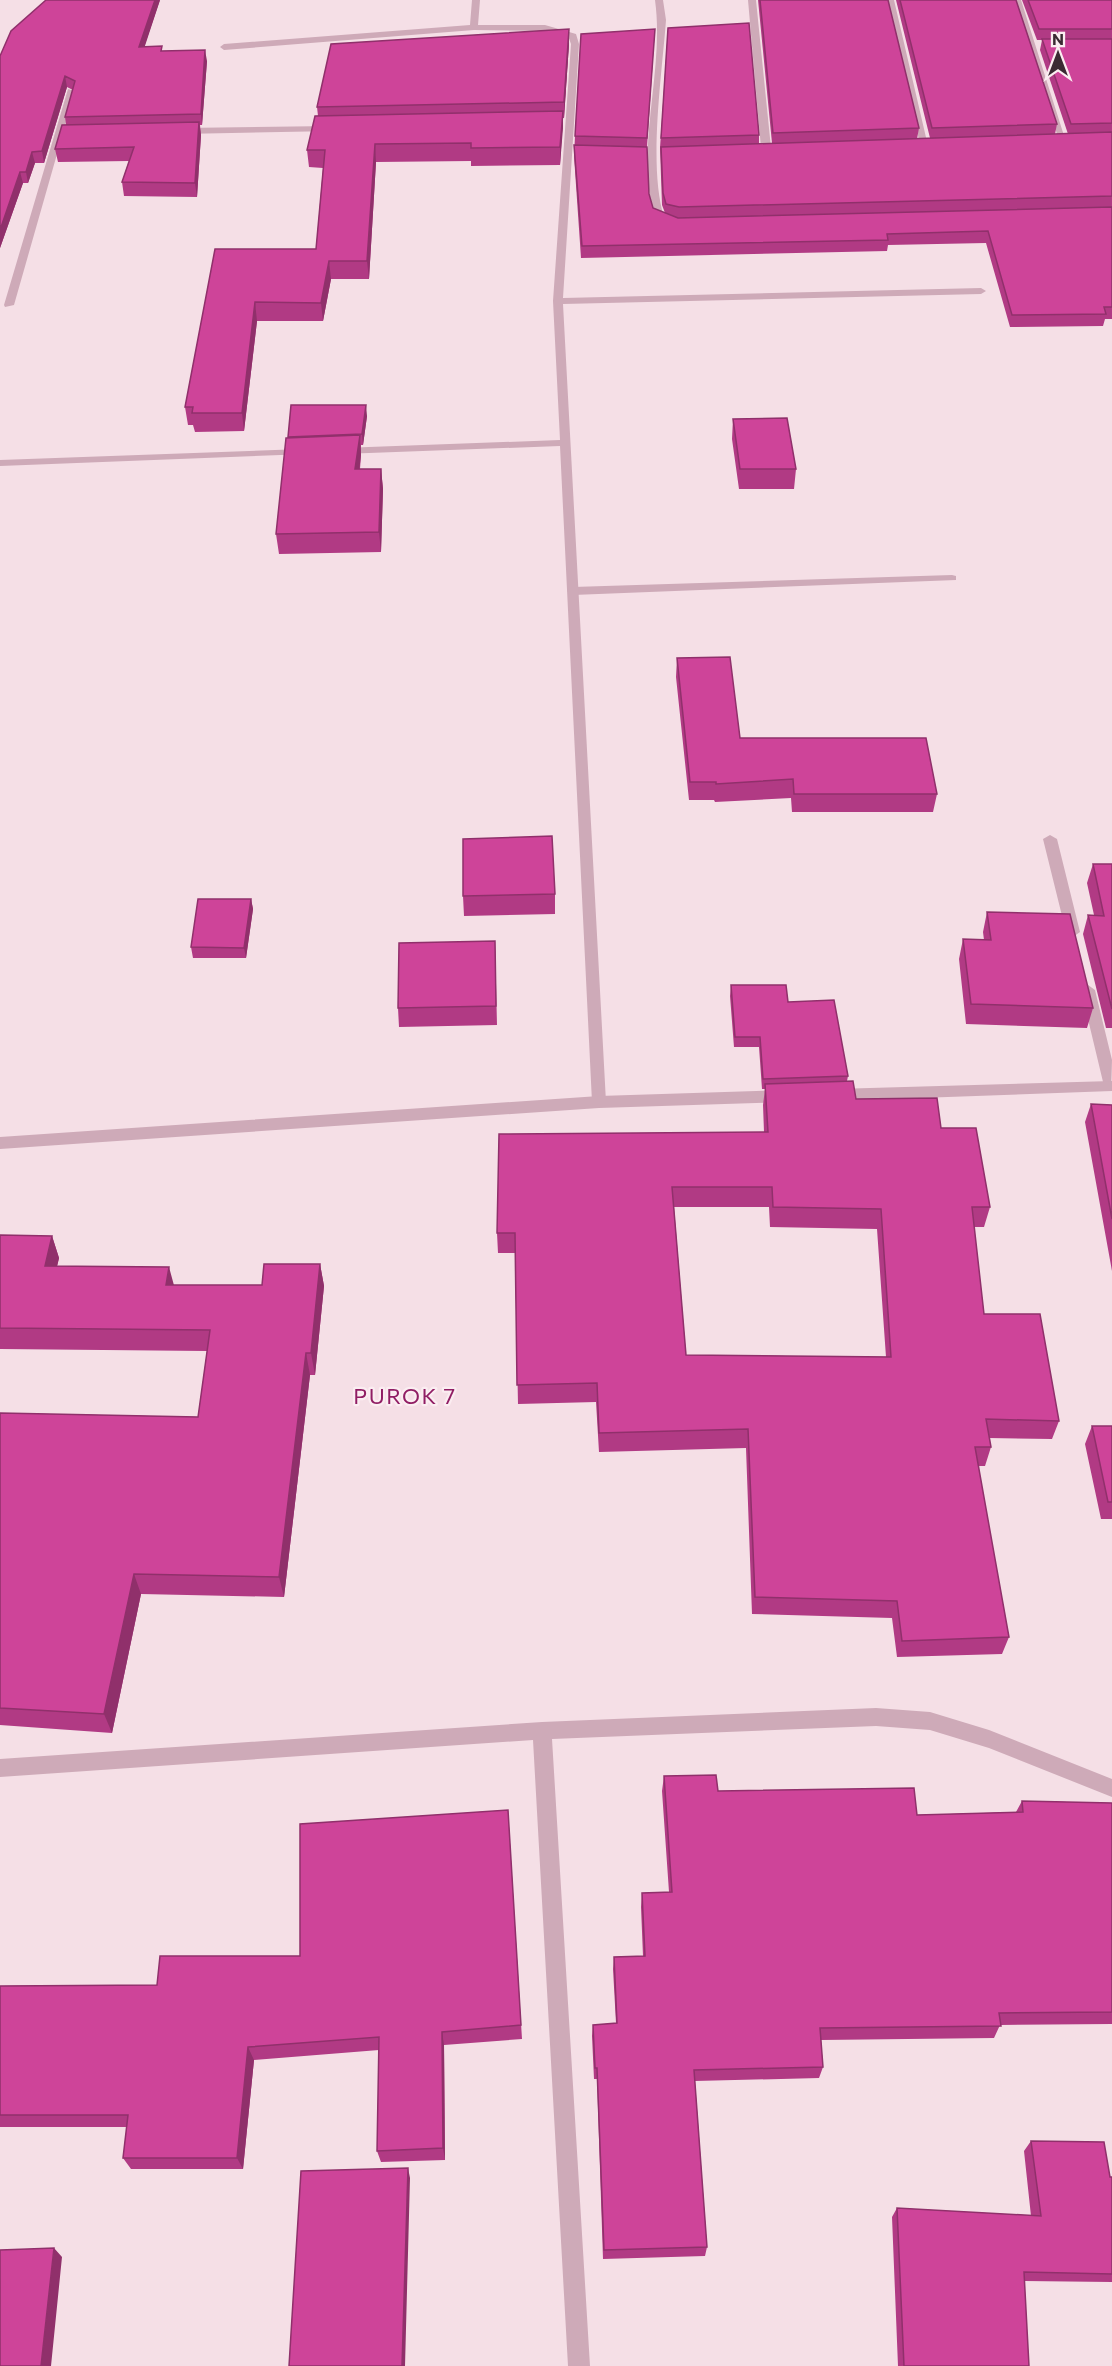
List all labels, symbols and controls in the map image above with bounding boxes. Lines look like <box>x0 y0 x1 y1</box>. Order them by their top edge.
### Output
north arrow <box>1028 24 1088 84</box>
text: N <box>1052 29 1064 48</box>
district label: PUROK 7 <box>353 1382 457 1409</box>

